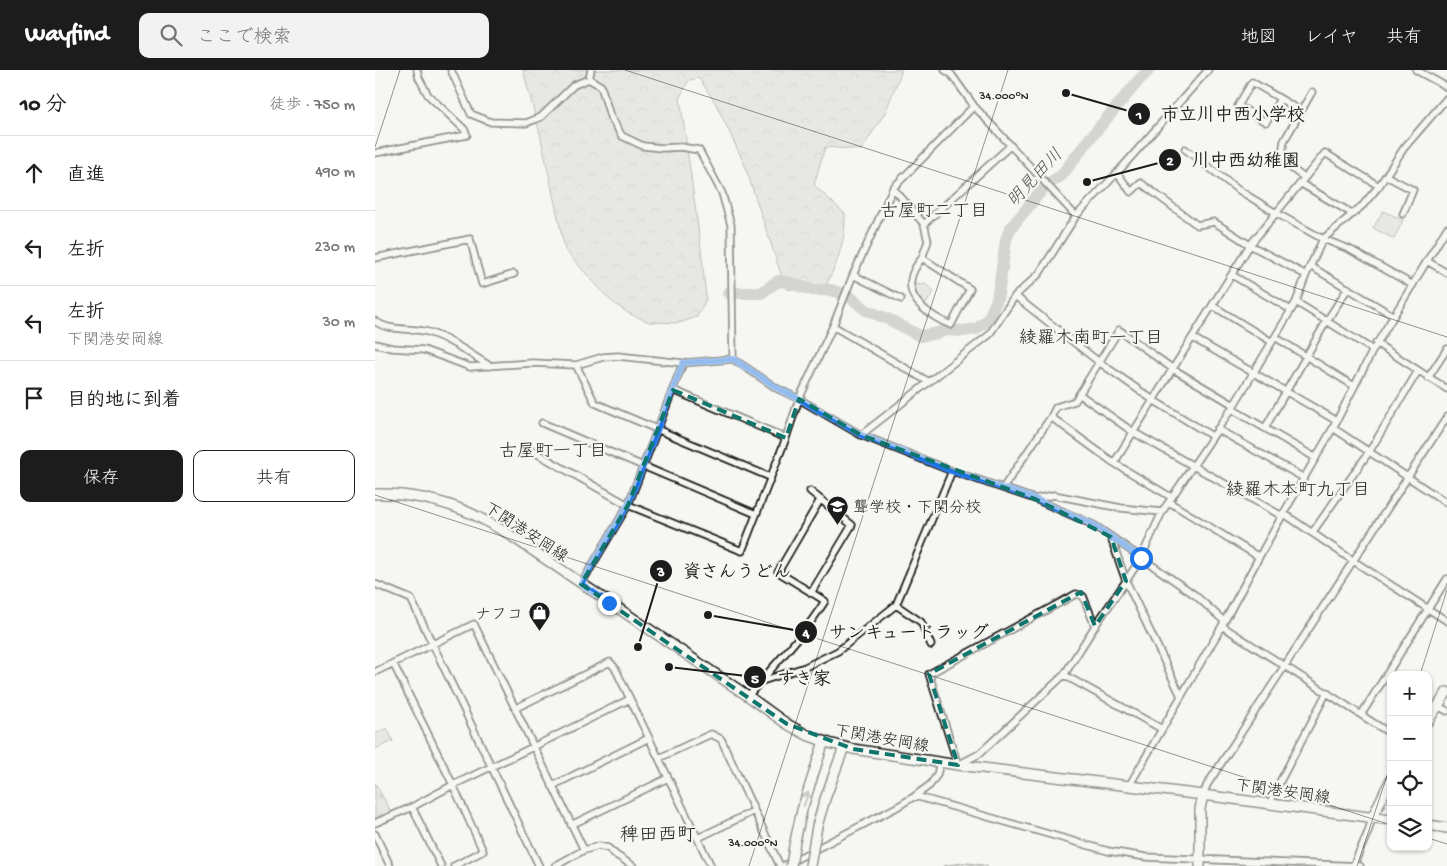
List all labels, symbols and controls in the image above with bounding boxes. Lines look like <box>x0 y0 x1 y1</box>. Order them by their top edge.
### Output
search box <box>139 13 489 58</box>
text: Wayfind <box>25 21 109 50</box>
icon: search <box>157 21 185 49</box>
text: ここで検索 <box>197 27 292 50</box>
text: 地図 <box>1241 28 1277 49</box>
text: レイヤ <box>1305 28 1358 49</box>
text: 共有 <box>1386 28 1422 49</box>
text: 34.000°N <box>978 90 1029 104</box>
text: 10 分 <box>20 94 66 119</box>
text: 徒歩 · 750 m <box>269 97 355 116</box>
callout: 市立川中西小学校 <box>1126 97 1315 130</box>
text: 市立川中西小学校 <box>1161 105 1305 127</box>
text: 1 <box>1135 107 1142 125</box>
callout: 川中西幼稚園 <box>1157 143 1310 176</box>
water label: 明見田川 <box>1004 145 1068 212</box>
text: 川中西幼稚園 <box>1192 151 1300 173</box>
text: 2 <box>1166 153 1174 171</box>
icon: ahead <box>20 159 48 187</box>
text: 490 m <box>315 164 355 183</box>
text: 直進 <box>67 165 105 188</box>
district label: 古屋町二丁目 <box>880 201 988 223</box>
icon: left <box>20 234 48 262</box>
text: 230 m <box>315 239 355 258</box>
text: 左折 <box>67 240 105 263</box>
text: 左折 <box>67 302 105 325</box>
icon: left <box>20 309 48 337</box>
text: 30 m <box>322 314 355 333</box>
district label: 綾羅木南町一丁目 <box>1019 328 1163 350</box>
text: 下関港安岡線 <box>67 332 163 351</box>
icon: arrive <box>20 384 48 412</box>
text: 目的地に到着 <box>67 390 181 413</box>
district label: 古屋町一丁目 <box>499 441 607 463</box>
button: 保存 <box>20 450 183 502</box>
button: 共有 <box>193 450 355 502</box>
district label: 綾羅木本町九丁目 <box>1226 480 1370 502</box>
school or university icon: 聾学校・下関分校 <box>825 494 849 525</box>
street label: 下関港安岡線 <box>480 498 572 568</box>
place label: 聾学校・下関分校 <box>853 498 981 519</box>
route start <box>1130 547 1153 570</box>
callout: 資さんうどん <box>648 555 801 588</box>
text: 資さんうどん <box>683 562 791 584</box>
text: 3 <box>656 564 665 582</box>
route end <box>598 592 621 615</box>
shop icon: ナフコ <box>527 601 551 632</box>
place label: ナフコ <box>475 607 523 626</box>
callout: サンキュードラッグ <box>793 616 1000 649</box>
text: サンキュードラッグ <box>829 623 989 645</box>
text: 4 <box>801 625 810 643</box>
callout: すき家 <box>742 661 841 694</box>
text: すき家 <box>777 669 831 691</box>
text: 5 <box>751 671 759 689</box>
map controls <box>1387 671 1432 851</box>
button: + <box>1387 671 1432 716</box>
button: − <box>1387 716 1432 761</box>
street label: 下関港安岡線 <box>832 721 931 758</box>
button: locate <box>1387 761 1432 806</box>
street label: 下関港安岡線 <box>1234 775 1332 810</box>
one-way arrow <box>801 791 811 807</box>
button: layers <box>1387 806 1432 851</box>
district label: 稗田西町 <box>620 824 696 848</box>
text: 34.000°N <box>727 837 778 851</box>

